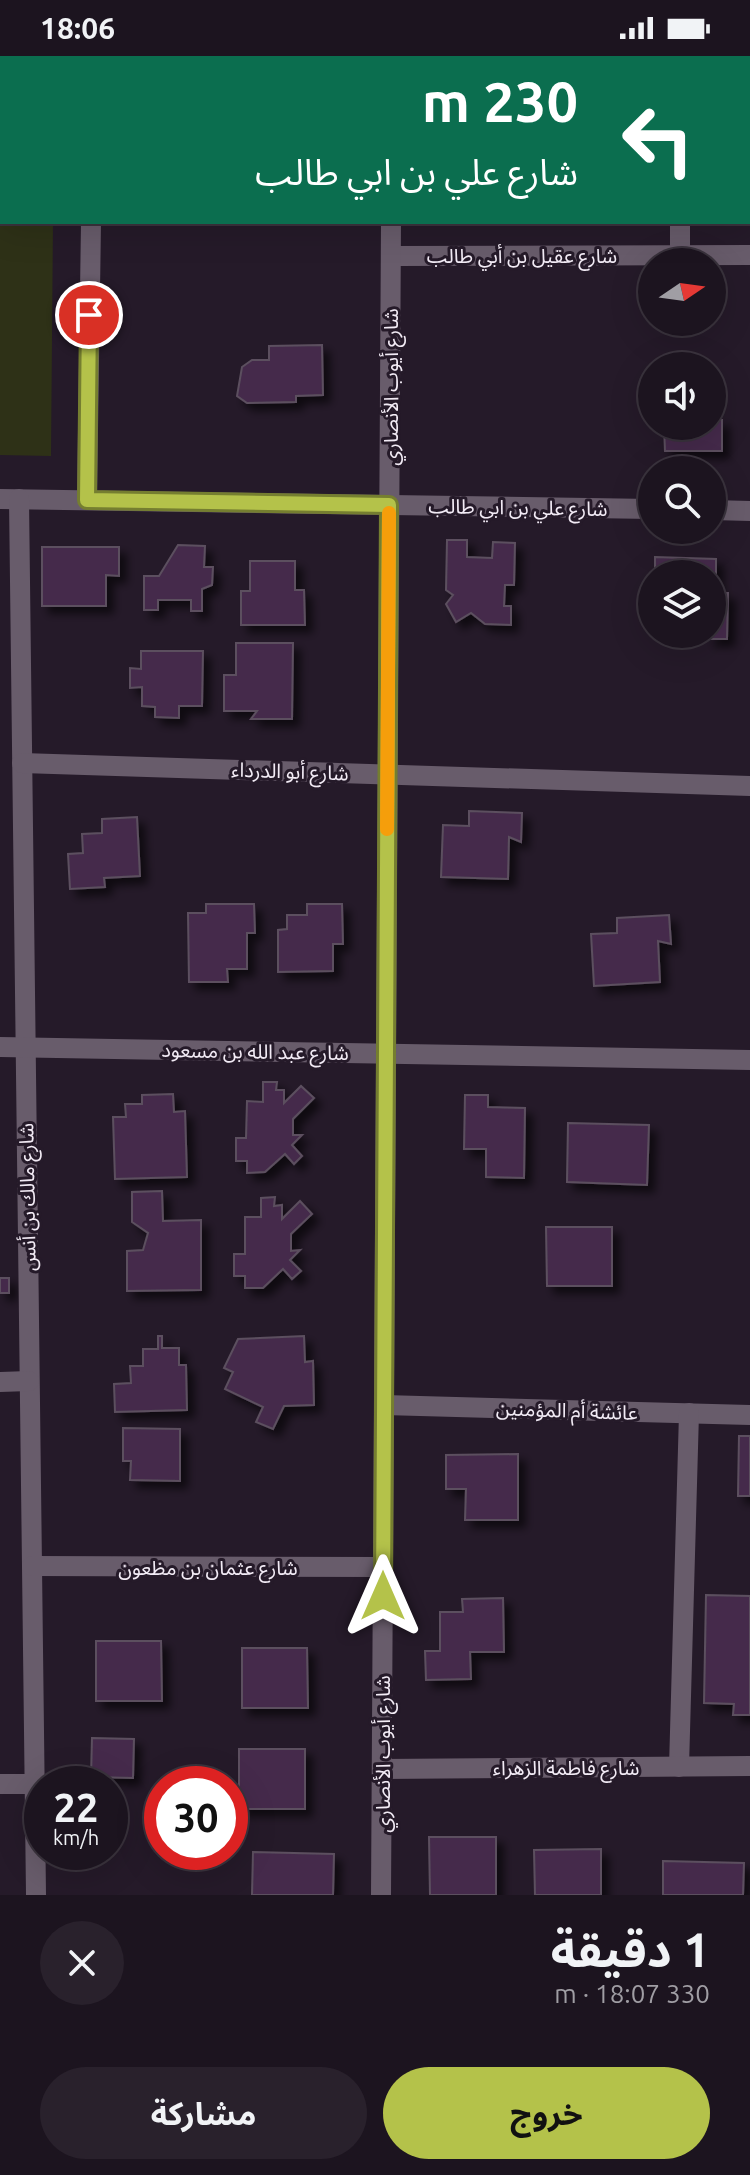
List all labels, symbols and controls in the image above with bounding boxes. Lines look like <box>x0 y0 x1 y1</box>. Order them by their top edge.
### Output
text: 18:06 <box>40 11 115 45</box>
text: 230 m <box>422 70 578 133</box>
icon: left <box>606 88 710 192</box>
text: شارع علي بن ابي طالب <box>255 151 578 192</box>
street label: شارع عقيل بن أبي طالب <box>427 244 617 271</box>
north arrow <box>638 248 726 336</box>
map controls <box>638 248 726 648</box>
pin <box>55 281 123 349</box>
icon: arrive <box>67 293 111 337</box>
street label: شارع أيوب الأنصاري <box>379 308 406 466</box>
button: sound <box>638 352 726 440</box>
button: search <box>638 456 726 544</box>
street label: شارع علي بن ابي طالب <box>428 494 608 525</box>
button: layers <box>638 560 726 648</box>
street label: شارع أبو الدرداء <box>231 757 349 789</box>
street label: شارع عبد الله بن مسعود <box>161 1038 349 1068</box>
street label: شارع مالك بن أنس <box>14 1123 44 1271</box>
street label: عائشة أم المؤمنين <box>496 1396 638 1428</box>
position arrow <box>341 1554 425 1638</box>
street label: شارع عثمان بن مظعون <box>118 1556 298 1583</box>
street label: شارع أيوب الأنصاري <box>371 1675 398 1833</box>
street label: شارع فاطمة الزهراء <box>493 1756 639 1783</box>
speed limit sign: 30 <box>144 1766 248 1870</box>
text: 22 <box>53 1785 99 1830</box>
text: km/h <box>53 1826 99 1849</box>
button: close <box>40 1921 124 2005</box>
text: 1 دقيقة <box>551 1922 710 1976</box>
text: 330 m · 18:07 <box>554 1979 710 2008</box>
button: مشاركة <box>40 2067 367 2159</box>
button: خروج <box>383 2067 710 2159</box>

